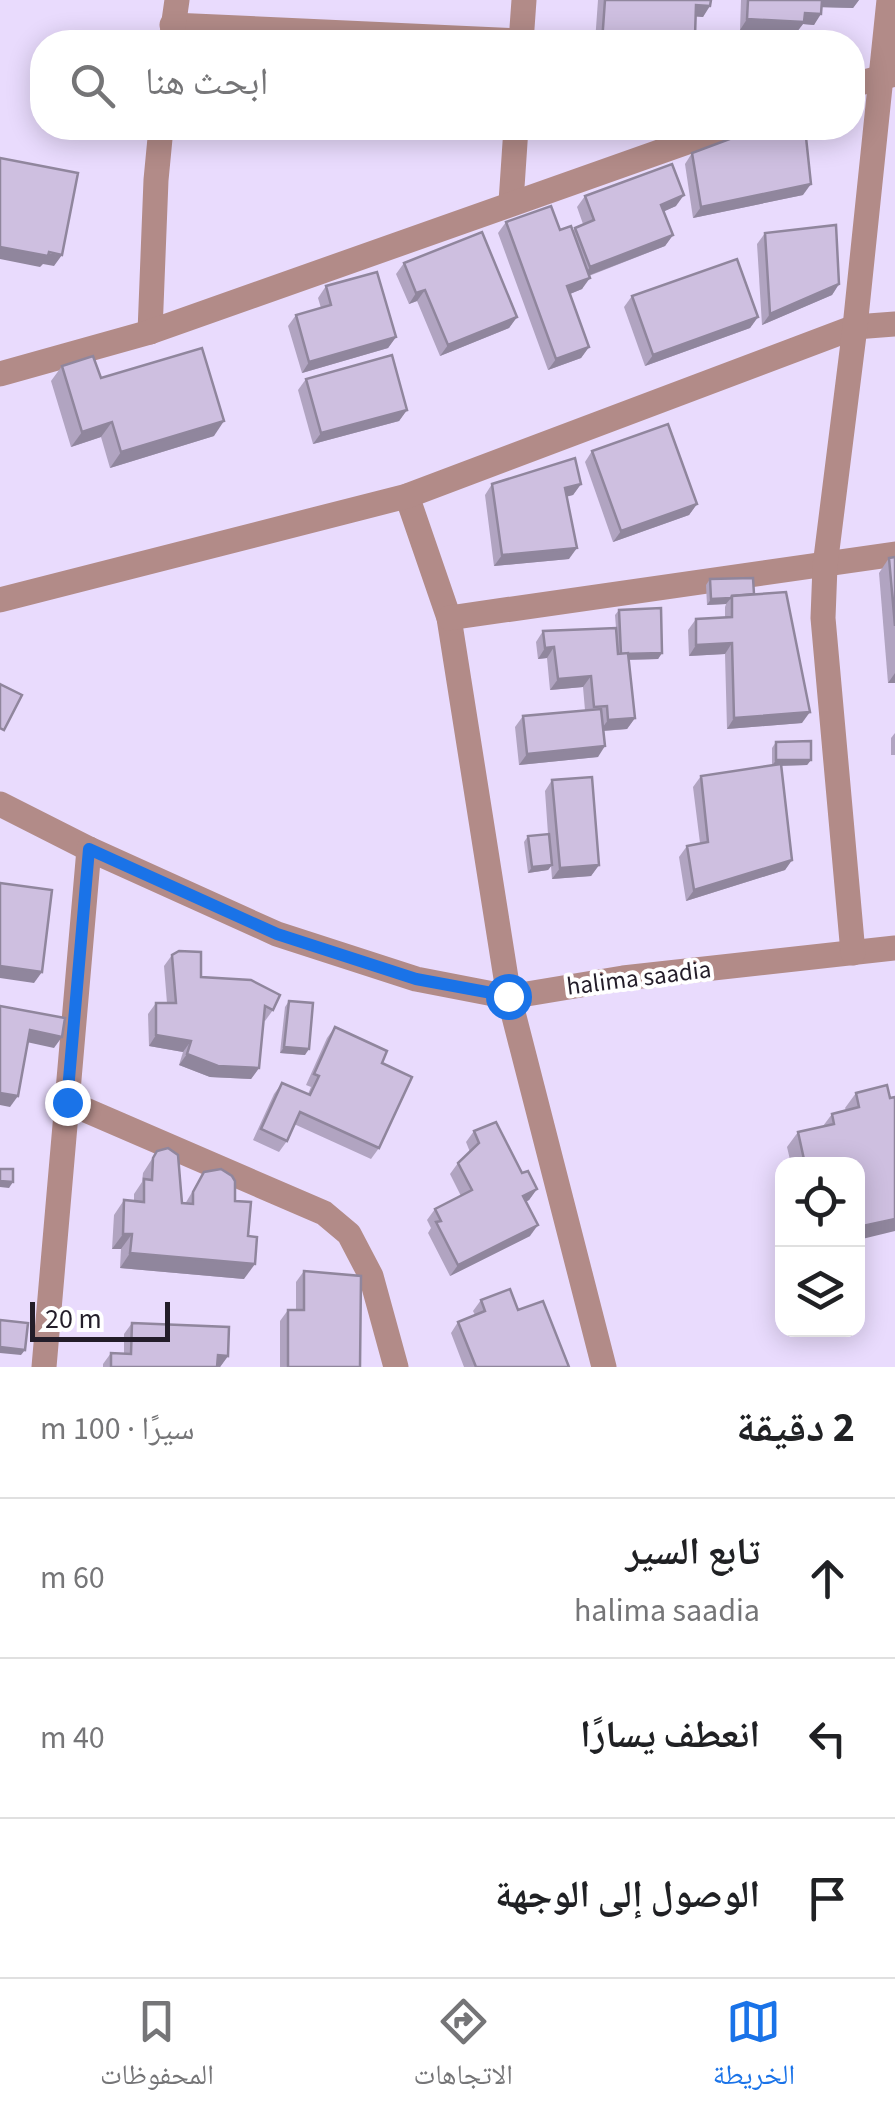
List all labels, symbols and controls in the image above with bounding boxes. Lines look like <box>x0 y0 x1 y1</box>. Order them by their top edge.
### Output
search box <box>30 30 865 140</box>
text: ابحث هنا <box>145 55 268 109</box>
icon: search <box>65 58 120 113</box>
street label: halima saadia <box>565 951 713 1005</box>
route start <box>486 974 532 1020</box>
route end <box>45 1080 91 1126</box>
map controls <box>775 1157 865 1337</box>
button: locate <box>775 1157 865 1247</box>
button: layers <box>775 1247 865 1337</box>
scale bar <box>30 1297 170 1342</box>
text: 20 m <box>45 1299 102 1339</box>
text: 2 دقيقة <box>736 1398 855 1458</box>
text: سيرًا · 100 m <box>40 1406 195 1452</box>
text: تابع السير <box>626 1525 760 1579</box>
icon: ahead <box>800 1551 855 1606</box>
text: 60 m <box>40 1555 105 1601</box>
text: halima saadia <box>574 1588 760 1634</box>
text: انعطف يسارًا <box>580 1708 760 1762</box>
icon: left <box>800 1711 855 1766</box>
text: 40 m <box>40 1715 105 1761</box>
text: الوصول إلى الوجهة <box>495 1868 760 1922</box>
icon: arrive <box>800 1871 855 1926</box>
tab: المحفوظات <box>100 1994 214 2102</box>
tab: الاتجاهات <box>414 1994 513 2102</box>
tab: الخريطة <box>713 1994 795 2102</box>

